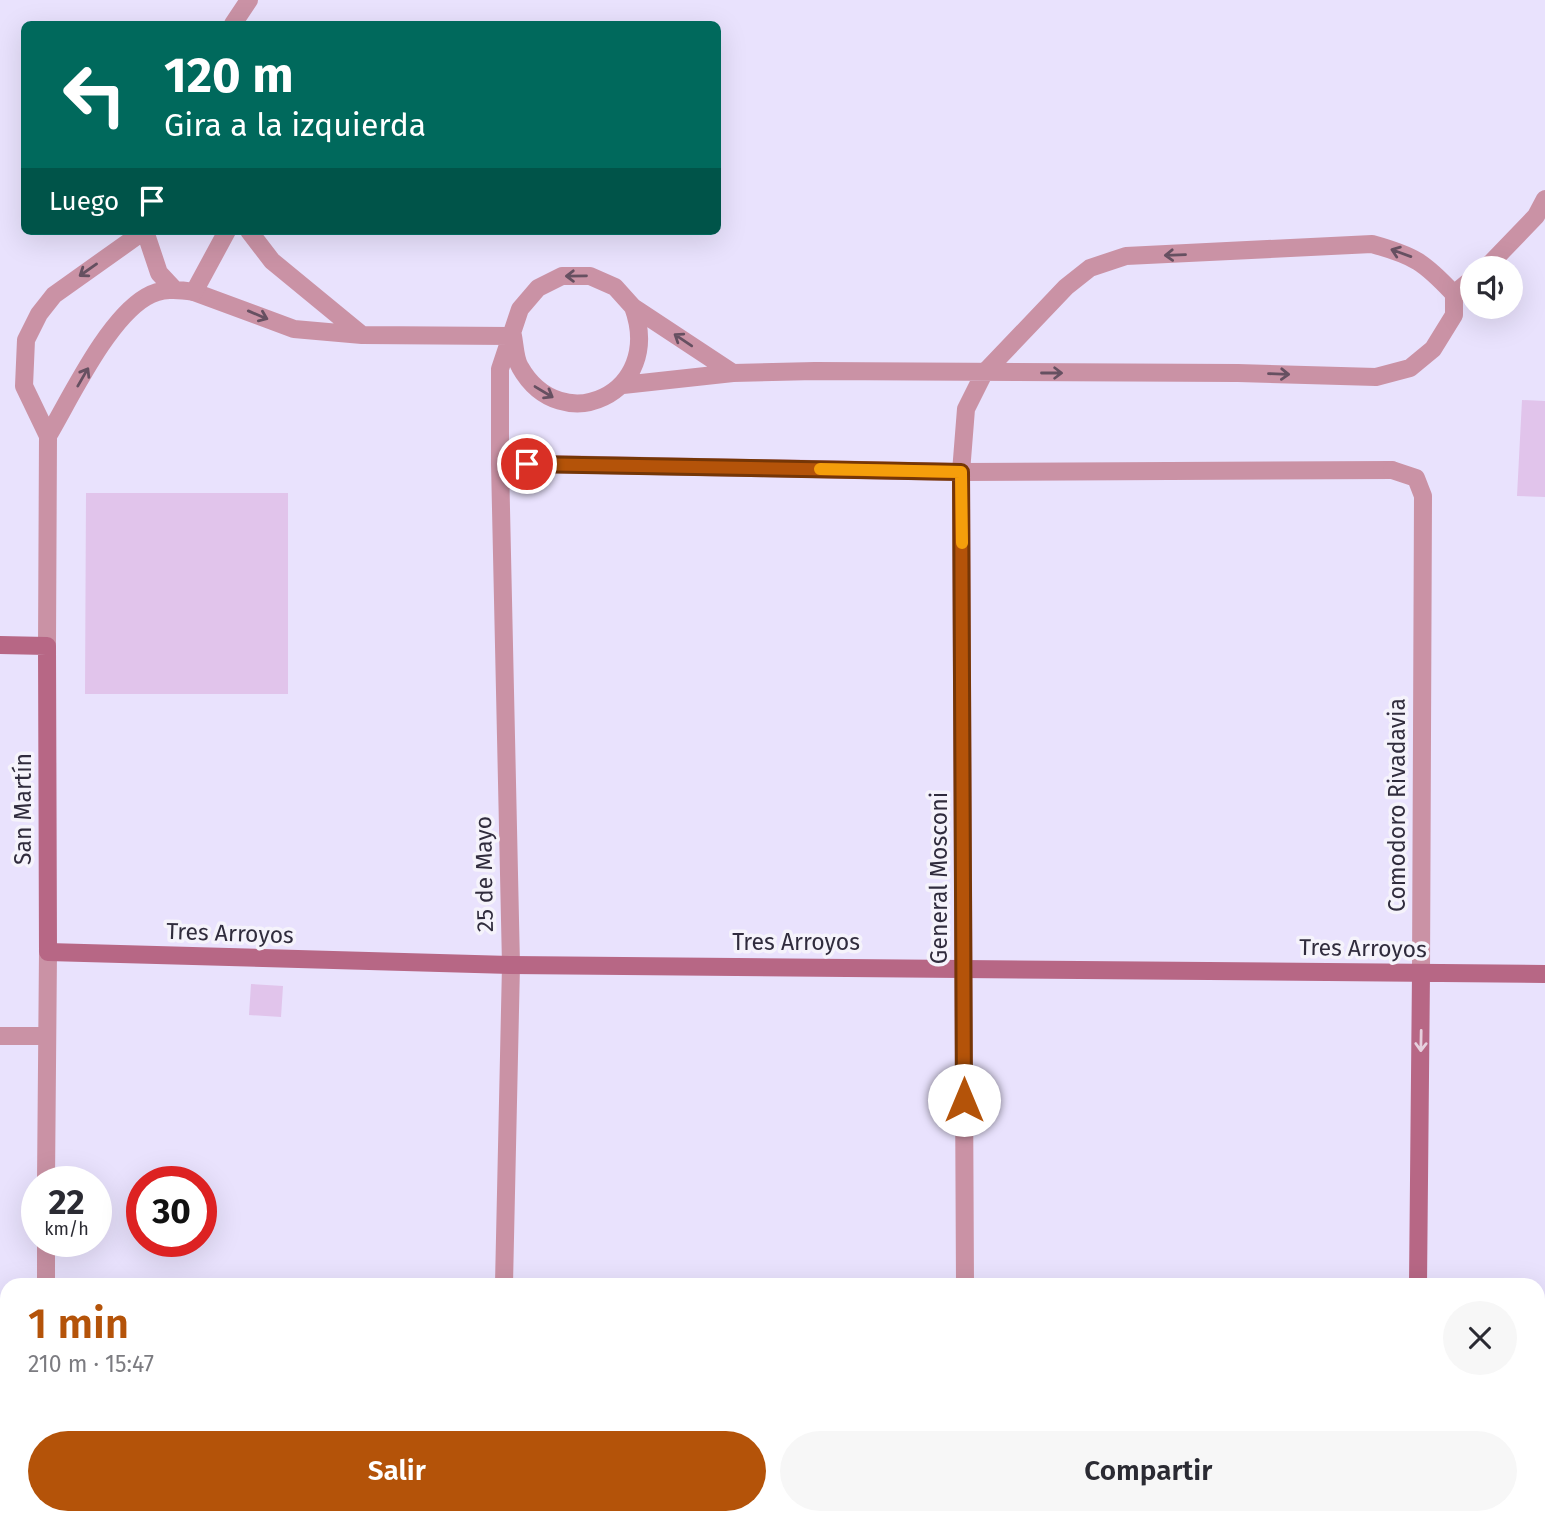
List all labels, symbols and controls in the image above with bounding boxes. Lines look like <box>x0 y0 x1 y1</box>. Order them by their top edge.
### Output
text: 120 m <box>164 46 294 105</box>
icon: left <box>49 49 140 140</box>
text: Gira a la izquierda <box>164 106 426 144</box>
icon: arrive <box>133 182 171 220</box>
text: Luego <box>49 186 119 217</box>
one-way arrow <box>1391 246 1413 259</box>
one-way arrow <box>1164 248 1187 262</box>
map controls <box>1460 256 1523 319</box>
button: sound <box>1460 256 1523 319</box>
one-way arrow <box>79 263 98 277</box>
one-way arrow <box>565 269 588 283</box>
one-way arrow <box>247 310 268 323</box>
one-way arrow <box>674 333 693 347</box>
one-way arrow <box>1040 366 1063 380</box>
one-way arrow <box>76 367 90 387</box>
one-way arrow <box>1268 367 1291 381</box>
one-way arrow <box>534 385 554 399</box>
pin <box>497 434 557 494</box>
icon: arrive <box>508 445 546 483</box>
street label: Comodoro Rivadavia <box>1383 698 1411 912</box>
street label: San Martín <box>9 753 37 865</box>
street label: General Mosconi <box>925 792 953 964</box>
street label: 25 de Mayo <box>469 816 499 932</box>
street label: Tres Arroyos <box>166 917 294 949</box>
street label: Tres Arroyos <box>732 928 860 956</box>
street label: Tres Arroyos <box>1299 933 1427 963</box>
one-way arrow <box>1414 1030 1427 1053</box>
position arrow <box>927 1063 1001 1137</box>
speed limit sign: 30 <box>126 1166 217 1257</box>
text: 22 <box>48 1181 85 1223</box>
text: km/h <box>44 1218 89 1240</box>
text: 1 min <box>28 1299 129 1349</box>
button: close <box>1443 1301 1517 1375</box>
text: 210 m · 15:47 <box>28 1350 154 1378</box>
button: Salir <box>28 1431 766 1511</box>
button: Compartir <box>780 1431 1517 1511</box>

